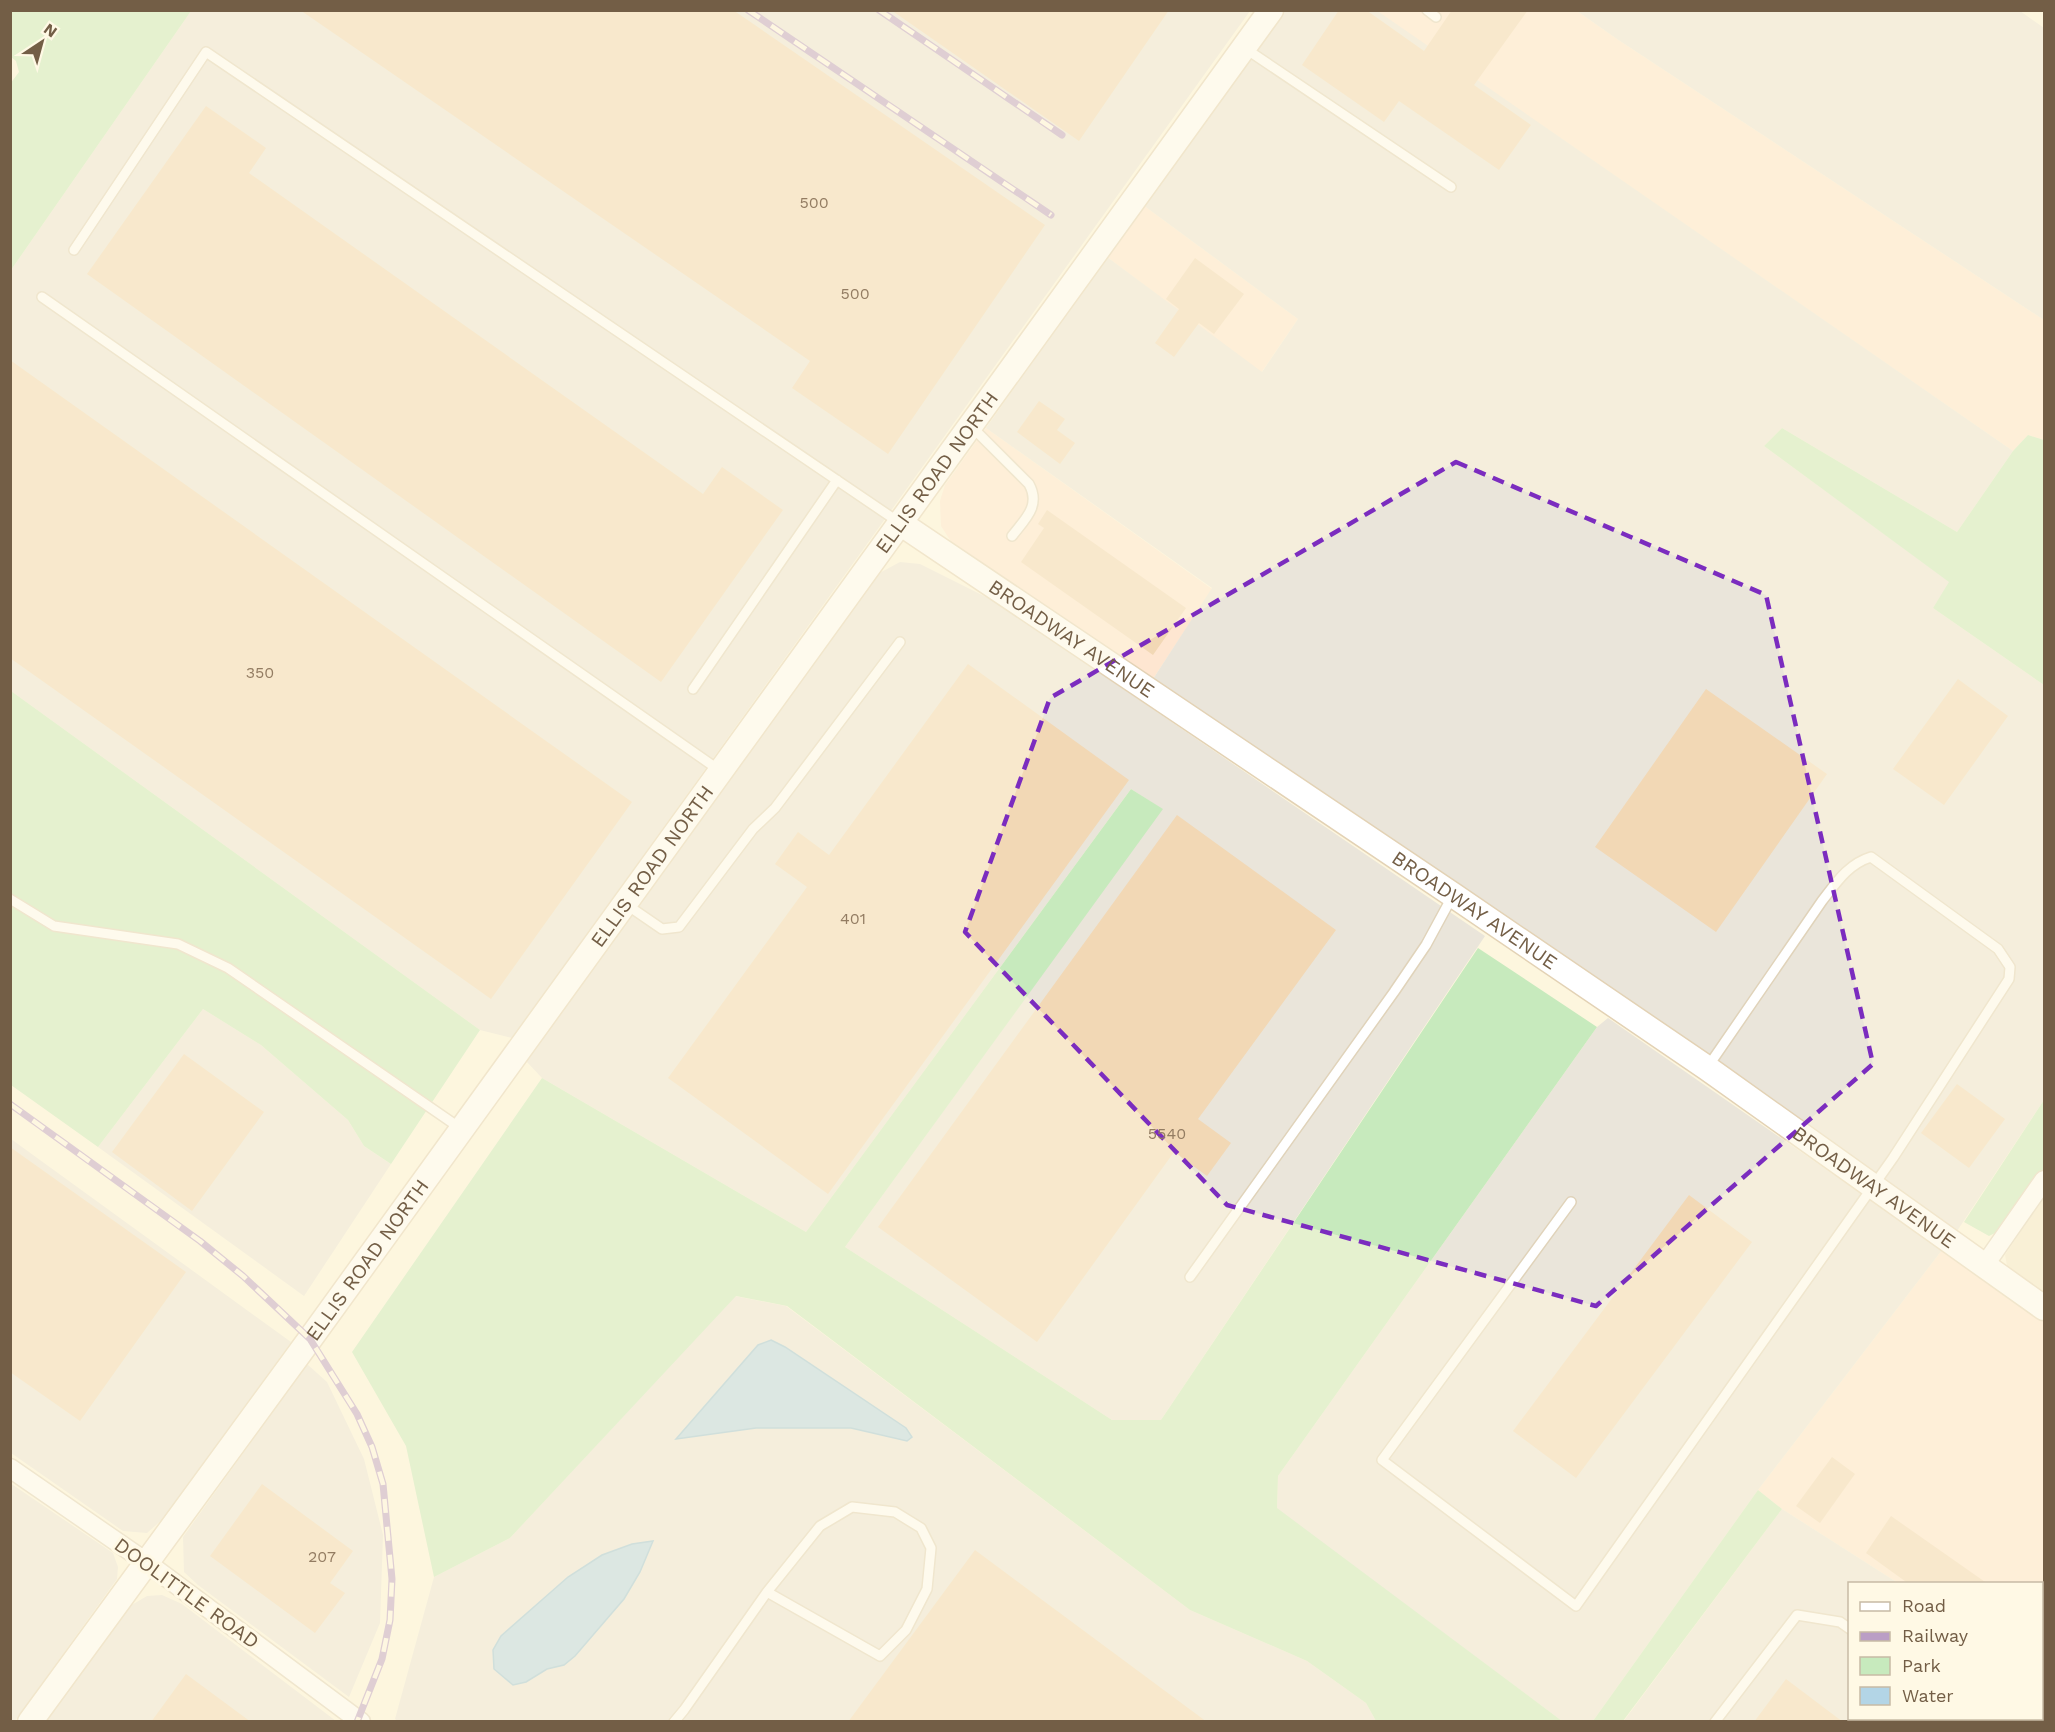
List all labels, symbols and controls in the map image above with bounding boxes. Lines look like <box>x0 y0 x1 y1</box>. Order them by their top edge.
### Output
north arrow <box>12 12 72 72</box>
text: N <box>40 19 61 41</box>
house number: 500 <box>799 193 829 212</box>
house number: 500 <box>840 284 870 303</box>
street label: ELLIS ROAD NORTH <box>870 387 1003 558</box>
street label: BROADWAY AVENUE <box>984 574 1159 703</box>
house number: 350 <box>246 663 274 682</box>
street label: ELLIS ROAD NORTH <box>585 781 718 952</box>
street label: BROADWAY AVENUE <box>1388 846 1562 975</box>
house number: 401 <box>840 909 866 928</box>
street label: BROADWAY AVENUE <box>1788 1121 1960 1253</box>
house number: 5540 <box>1148 1124 1186 1143</box>
street label: ELLIS ROAD NORTH <box>301 1174 434 1345</box>
street label: DOOLITTLE ROAD <box>110 1532 264 1654</box>
house number: 207 <box>308 1547 336 1566</box>
legend <box>1848 1582 2043 1720</box>
text: Road <box>1902 1595 1946 1616</box>
text: Railway <box>1902 1625 1969 1646</box>
text: Park <box>1902 1655 1941 1676</box>
text: Water <box>1902 1685 1954 1706</box>

